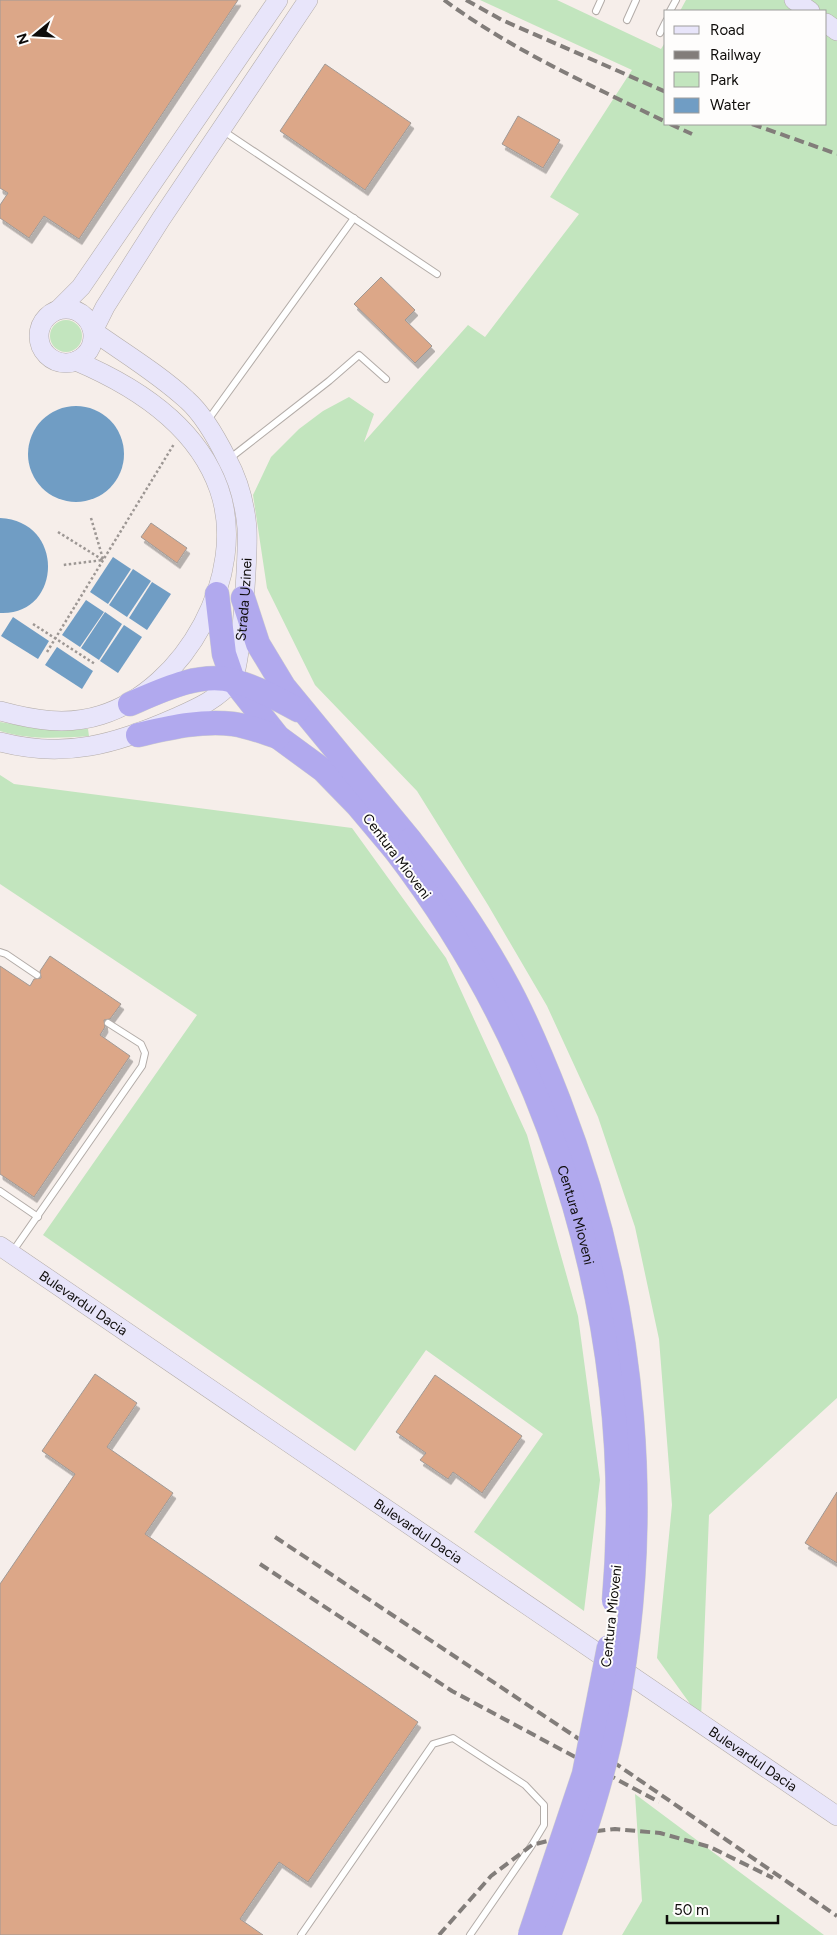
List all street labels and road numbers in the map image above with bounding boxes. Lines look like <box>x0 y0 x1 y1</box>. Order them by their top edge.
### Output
street label: Strada Uzinei <box>232 557 256 642</box>
street label: Centura Mioveni <box>359 810 434 902</box>
street label: Centura Mioveni <box>553 1163 597 1267</box>
street label: Bulevardul Dacia <box>36 1267 131 1339</box>
street label: Bulevardul Dacia <box>370 1495 465 1567</box>
street label: Centura Mioveni <box>598 1564 625 1668</box>
street label: Bulevardul Dacia <box>705 1723 800 1795</box>

